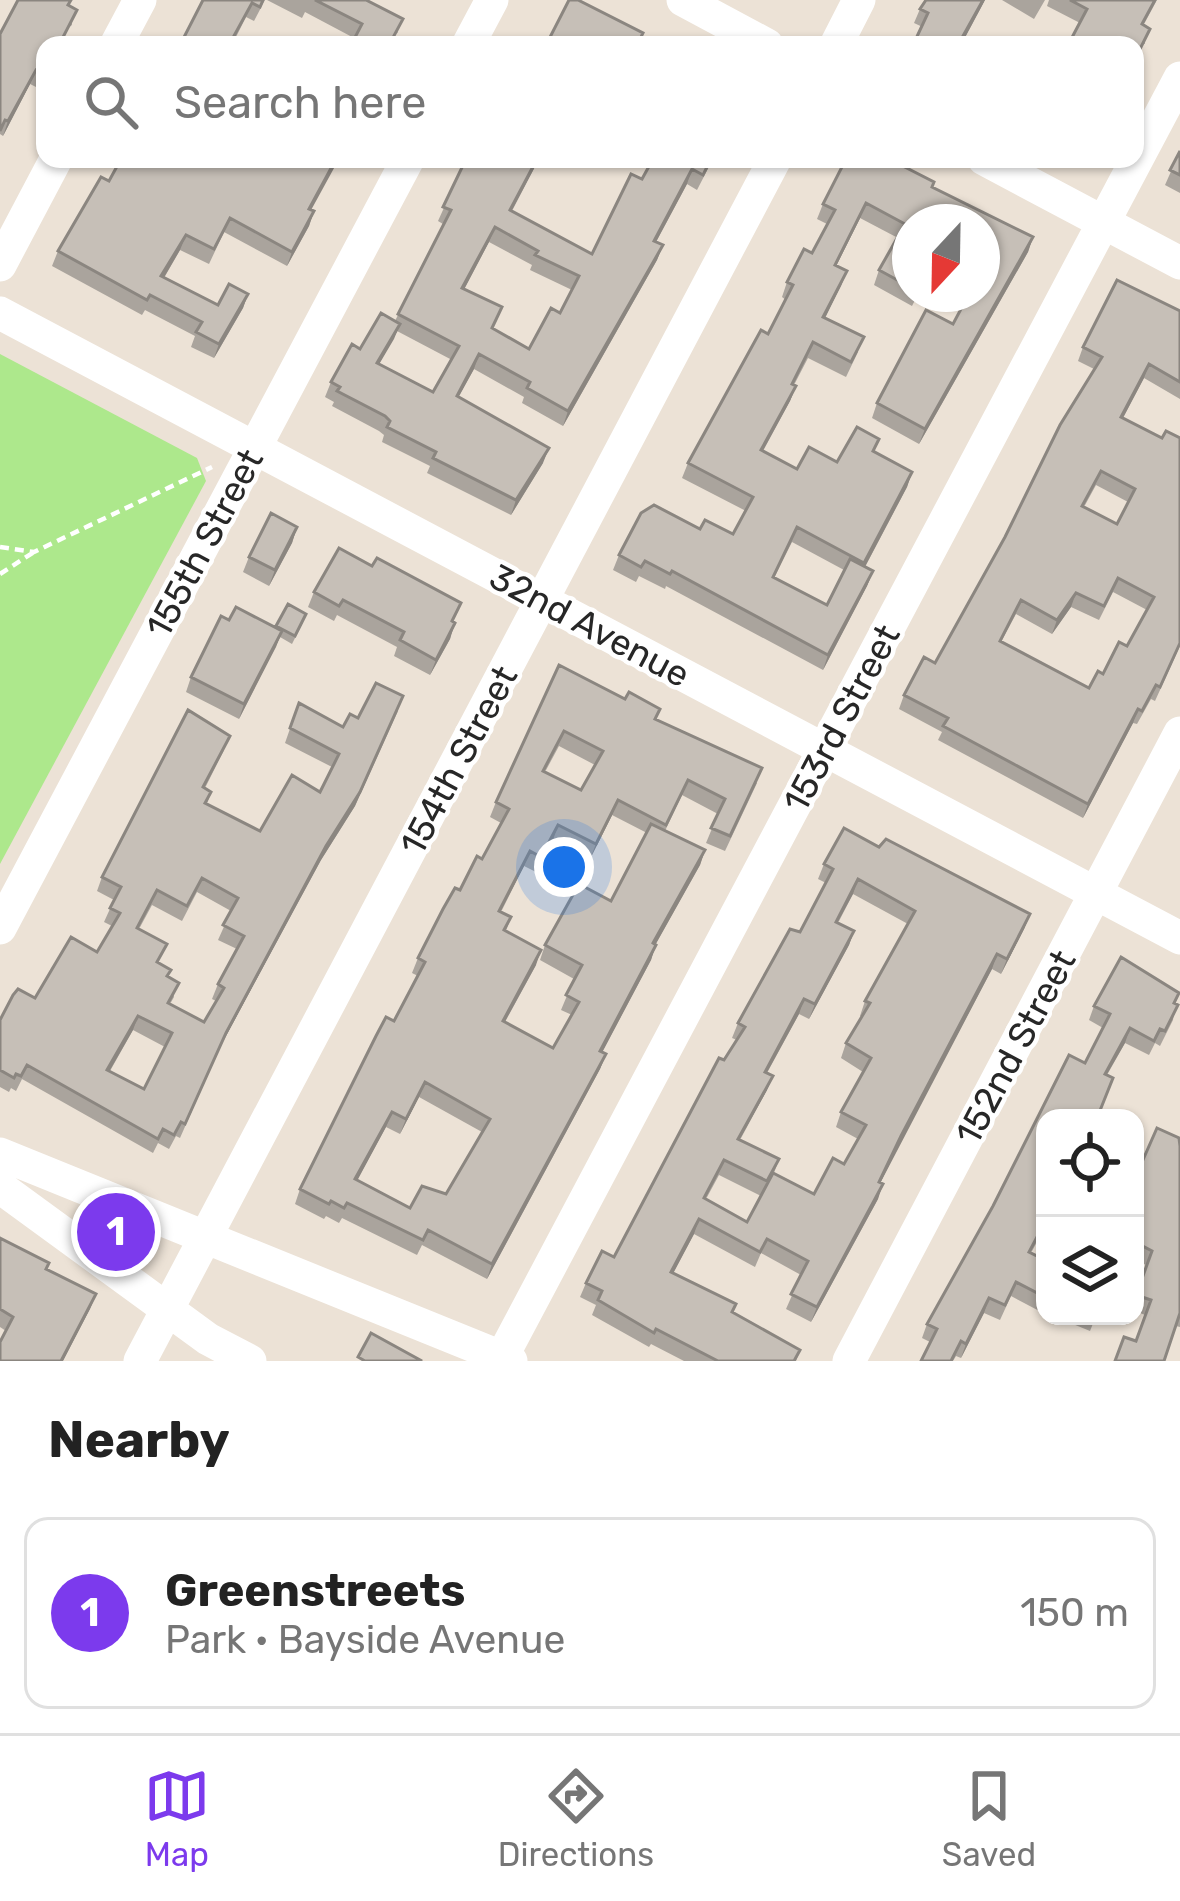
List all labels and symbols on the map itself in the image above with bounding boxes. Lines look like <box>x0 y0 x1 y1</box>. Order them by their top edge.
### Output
north arrow <box>892 204 1000 312</box>
street label: 155th Street <box>137 442 272 645</box>
street label: 32nd Avenue <box>483 555 697 696</box>
street label: 153rd Street <box>774 617 909 819</box>
street label: 154th Street <box>391 658 526 862</box>
your location <box>534 837 594 897</box>
street label: 152nd Street <box>946 943 1085 1152</box>
pin: 1 <box>77 1187 155 1277</box>

